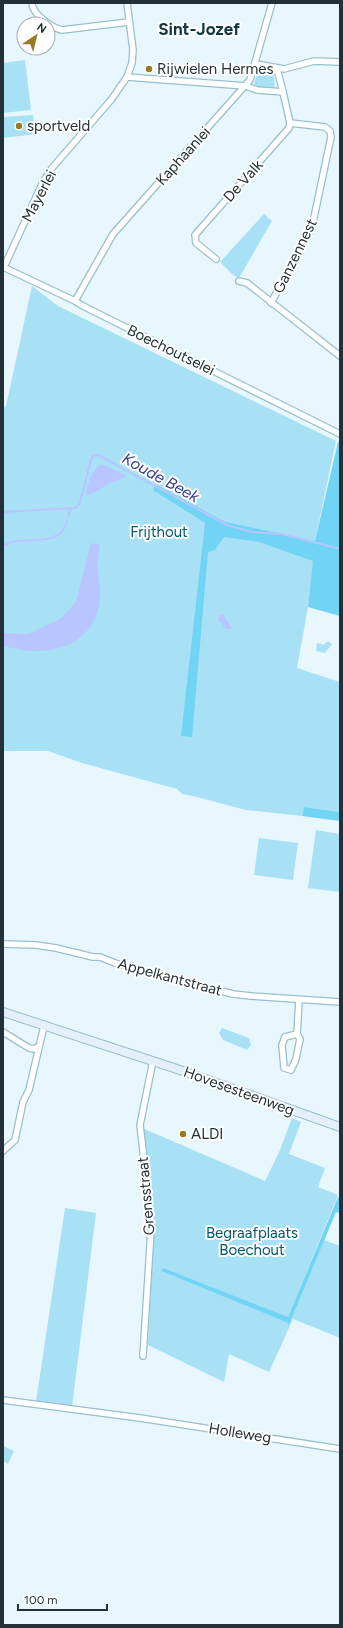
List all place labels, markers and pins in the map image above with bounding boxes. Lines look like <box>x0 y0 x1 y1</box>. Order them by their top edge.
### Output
place label: Rijwielen Hermes <box>157 60 273 78</box>
marker: Rijwielen Hermes <box>144 64 154 74</box>
place label: sportveld <box>27 117 90 135</box>
marker: sportveld <box>14 121 24 131</box>
place label: ALDI <box>191 1125 223 1143</box>
marker: ALDI <box>178 1129 188 1139</box>

